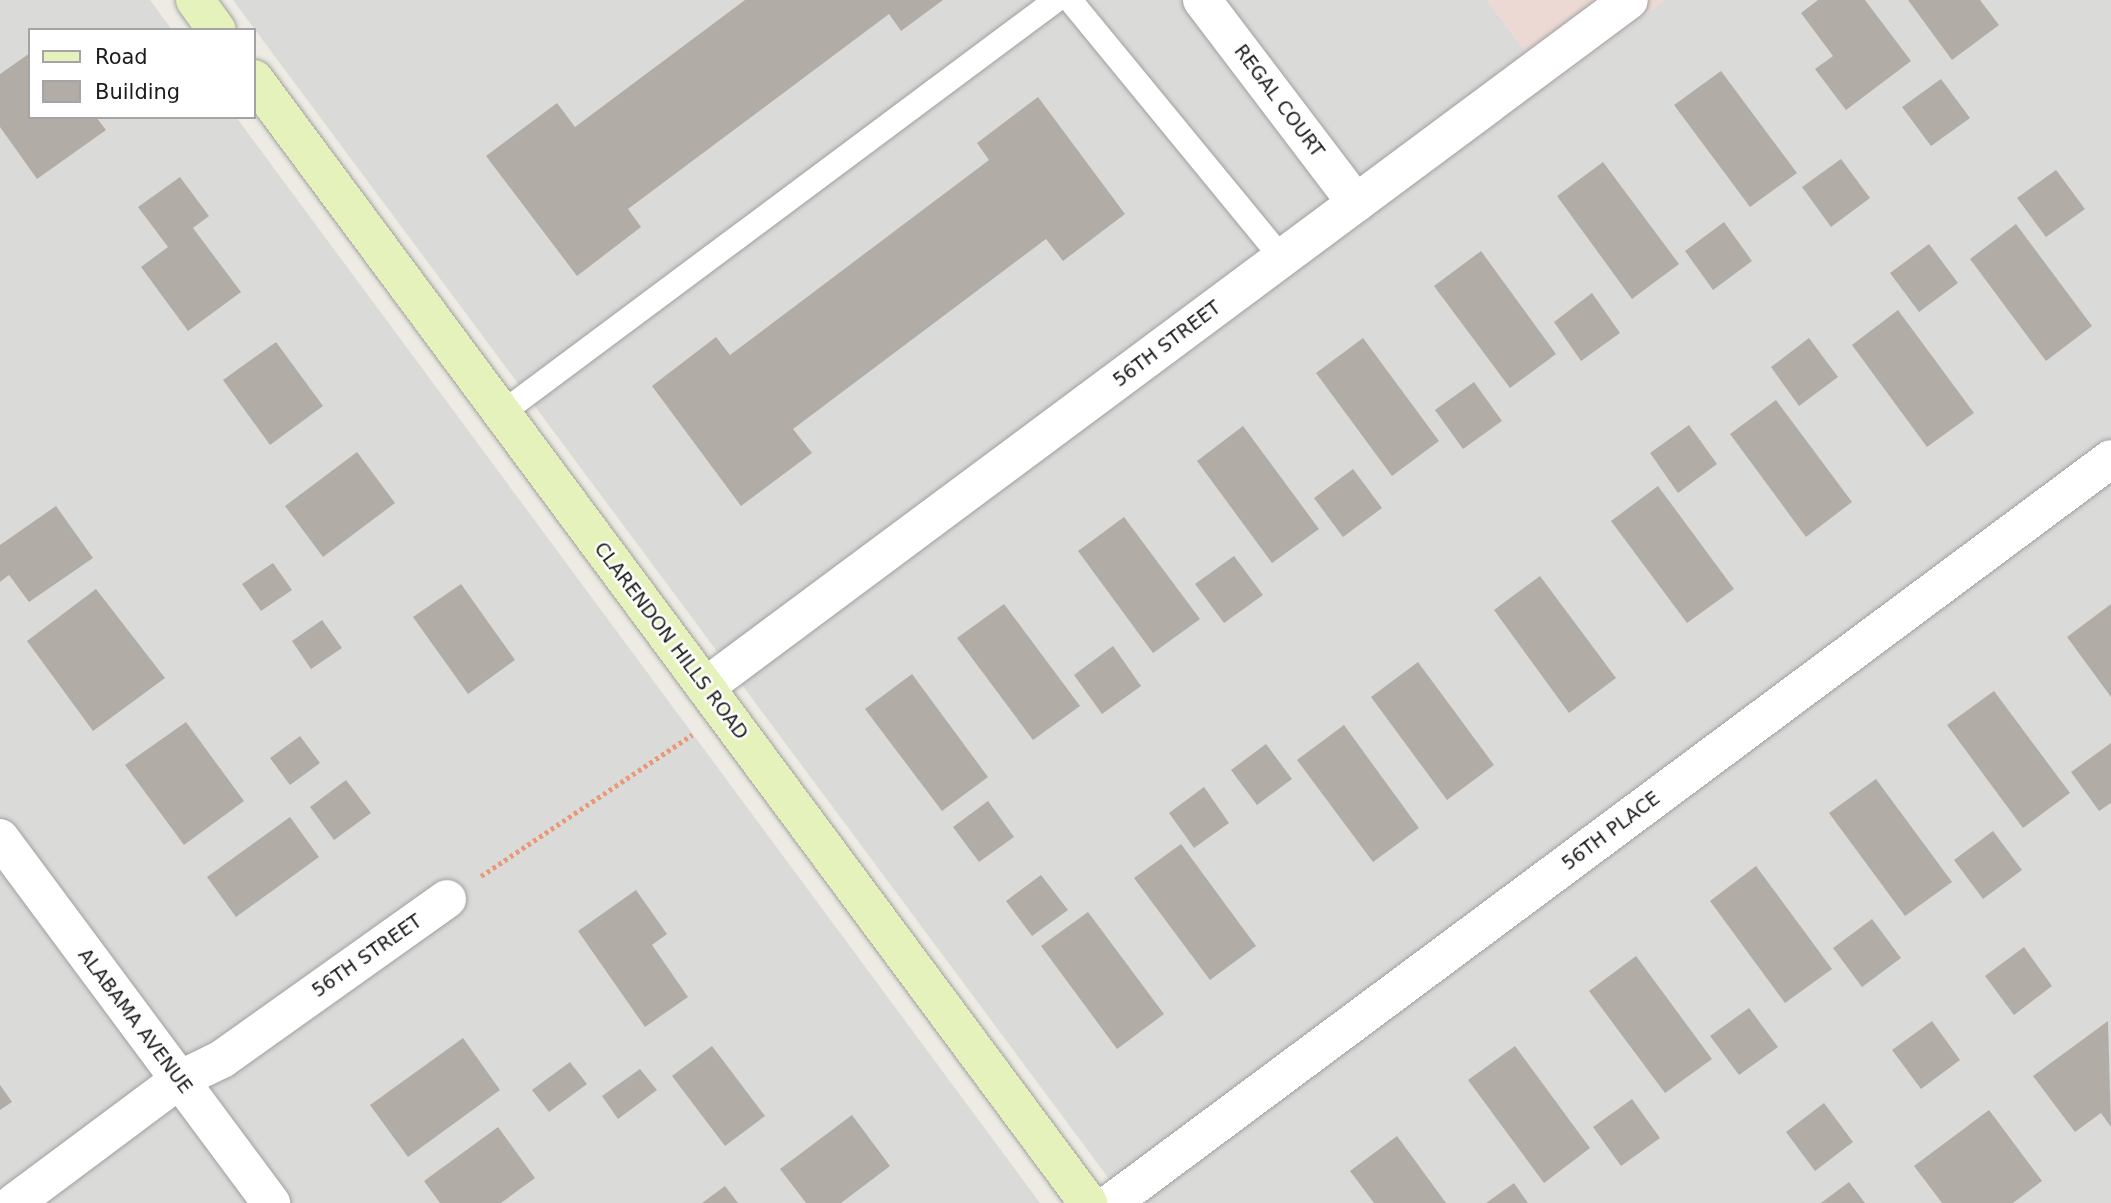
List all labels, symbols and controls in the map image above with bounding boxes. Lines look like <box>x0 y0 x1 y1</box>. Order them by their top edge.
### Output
legend <box>28 28 256 119</box>
street label: REGAL COURT <box>1229 40 1329 162</box>
text: Road <box>95 45 148 69</box>
text: Building <box>95 80 180 104</box>
street label: 56TH STREET <box>1109 296 1225 392</box>
street label: CLARENDON HILLS ROAD <box>589 538 753 744</box>
street label: 56TH PLACE <box>1558 787 1664 875</box>
street label: 56TH STREET <box>308 910 426 1002</box>
street label: ALABAMA AVENUE <box>73 944 197 1098</box>

